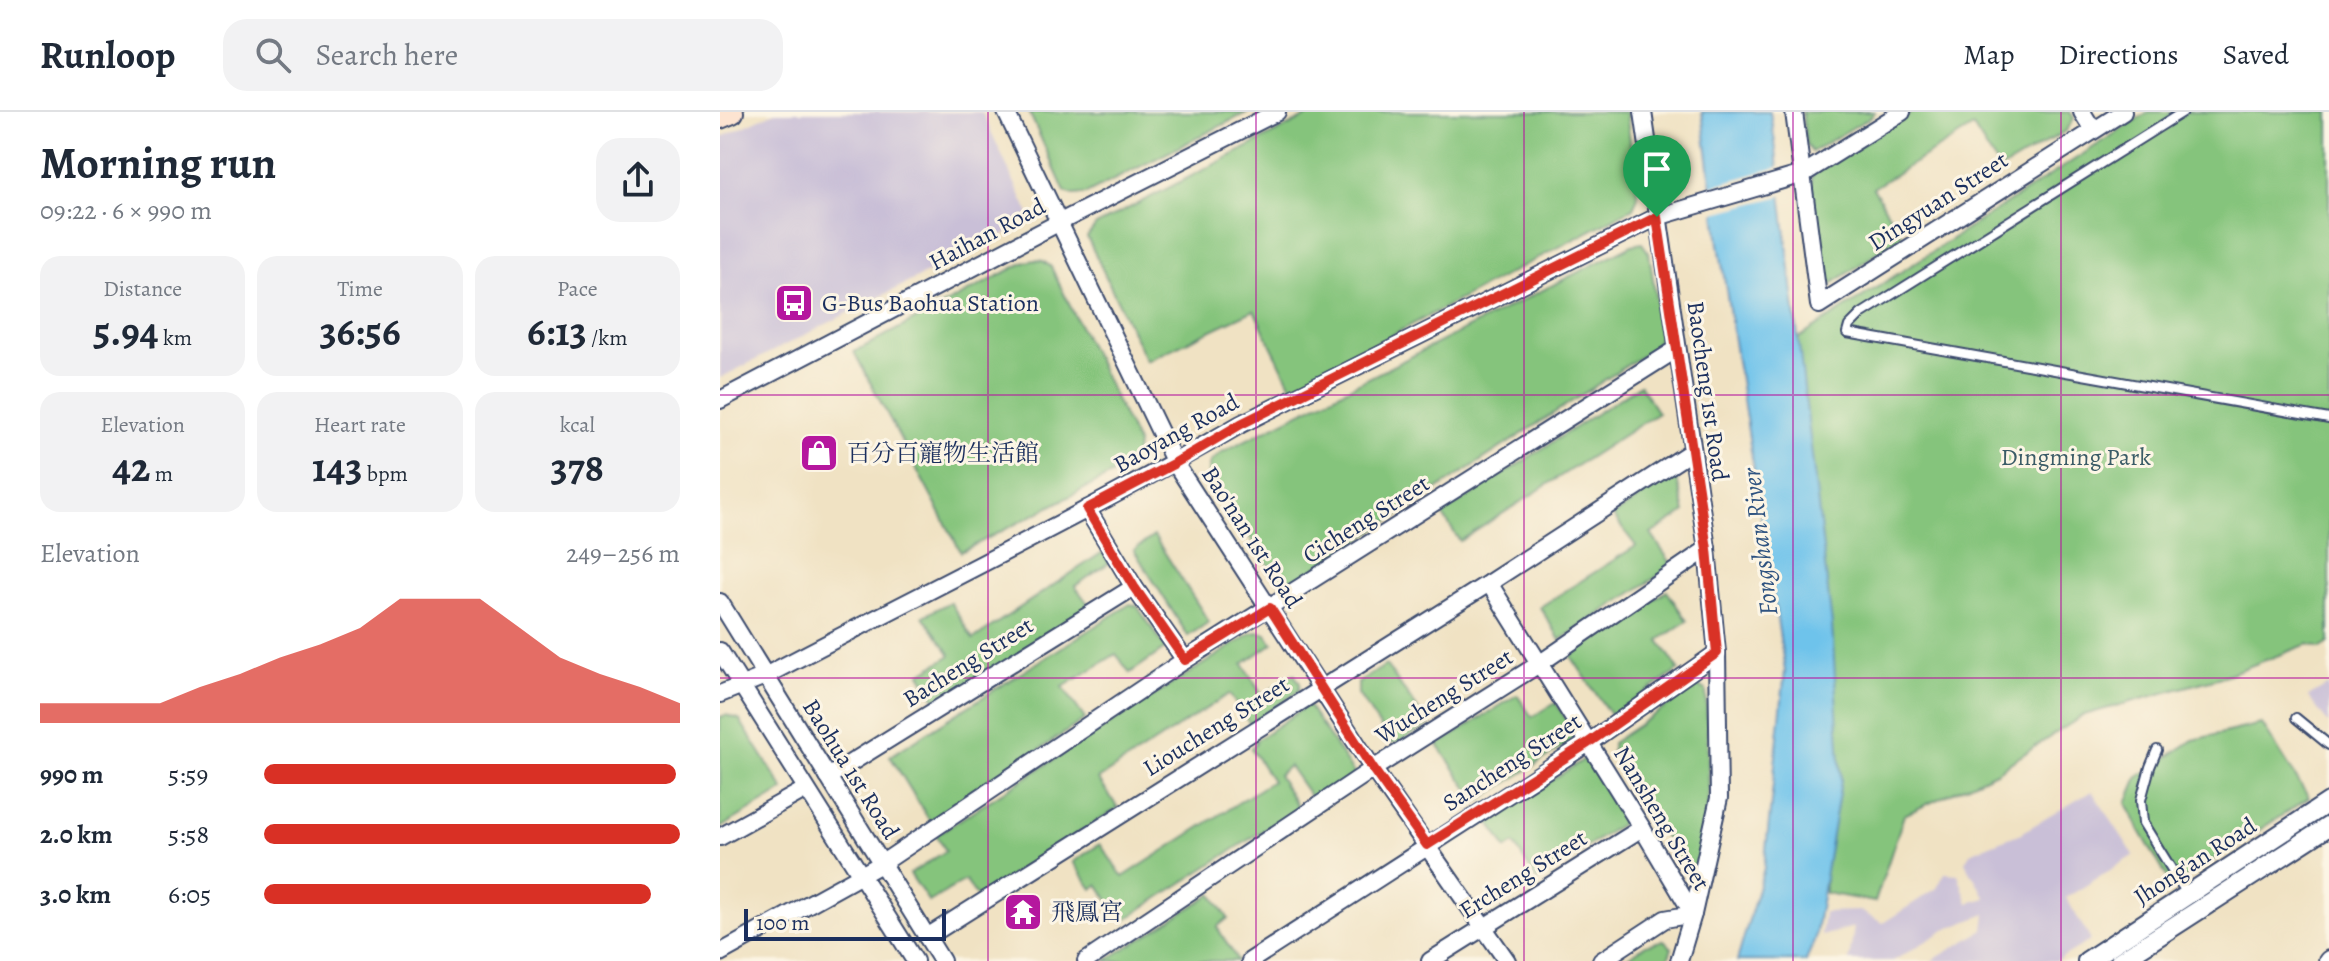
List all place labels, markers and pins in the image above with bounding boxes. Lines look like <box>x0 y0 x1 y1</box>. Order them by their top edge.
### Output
pin <box>1623 135 1691 217</box>
bus stop icon: G-Bus Baohua Station <box>773 282 815 324</box>
place label: G-Bus Baohua Station <box>822 287 1039 319</box>
shop icon: 百分百寵物生活館 <box>798 432 840 474</box>
place label: 百分百寵物生活館 <box>847 437 1039 469</box>
temple icon: 飛鳳宮 <box>1002 891 1044 933</box>
place label: 飛鳳宮 <box>1051 896 1123 928</box>

